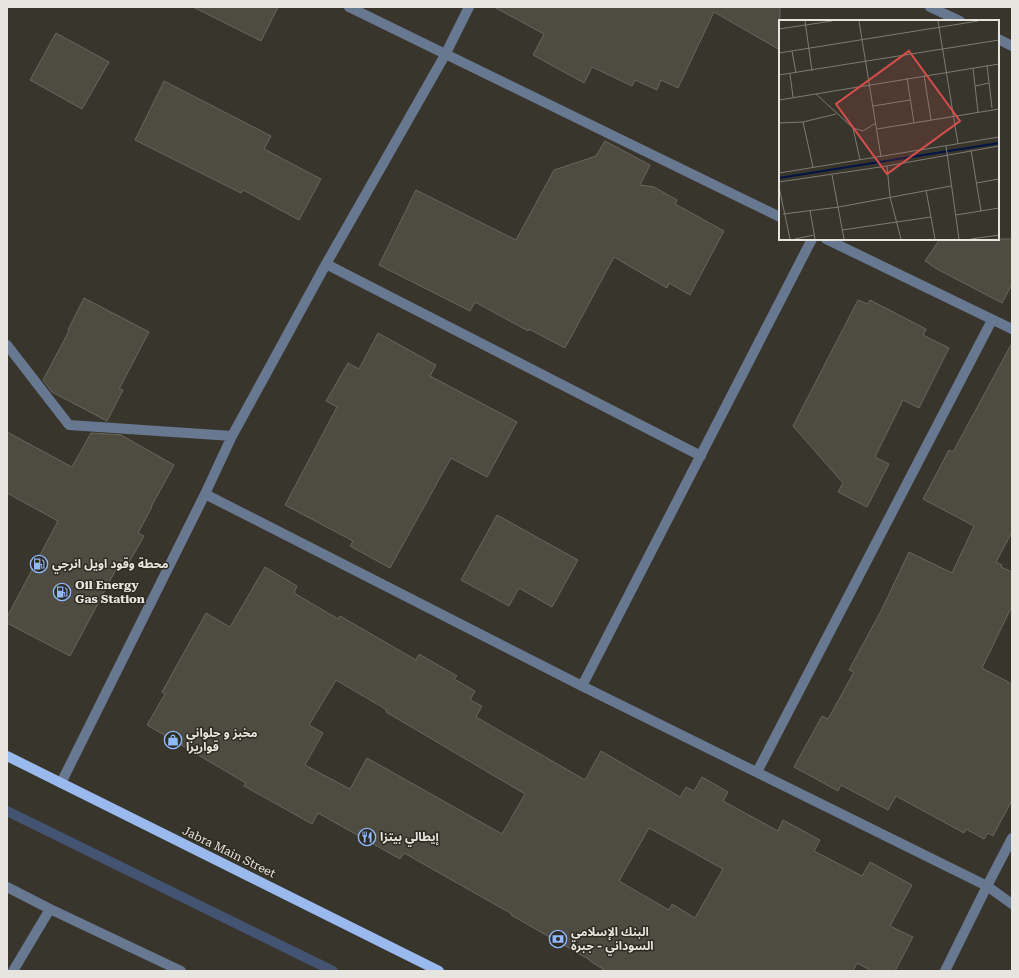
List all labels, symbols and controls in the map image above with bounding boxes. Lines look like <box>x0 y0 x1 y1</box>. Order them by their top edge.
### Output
inset map <box>779 20 999 240</box>
fuel station icon: محطة وقود اويل انرجي <box>29 554 49 574</box>
place label: محطة وقود اويل انرجي <box>52 557 169 574</box>
place label: Oil Energy Gas Station <box>75 578 145 606</box>
fuel station icon: Oil Energy Gas Station <box>52 582 72 602</box>
place label: مخبز و حلواني قواريرا <box>186 726 258 754</box>
shop icon: مخبز و حلواني قواريرا <box>163 730 183 750</box>
street label: Jabra Main Street <box>180 823 278 881</box>
restaurant icon: إيطالي بيتزا <box>357 827 377 847</box>
place label: إيطالي بيتزا <box>380 830 439 847</box>
place label: البنك الإسلامي السوداني - جبرة <box>571 925 654 956</box>
bank icon: البنك الإسلامي السوداني - جبرة <box>548 929 568 949</box>

